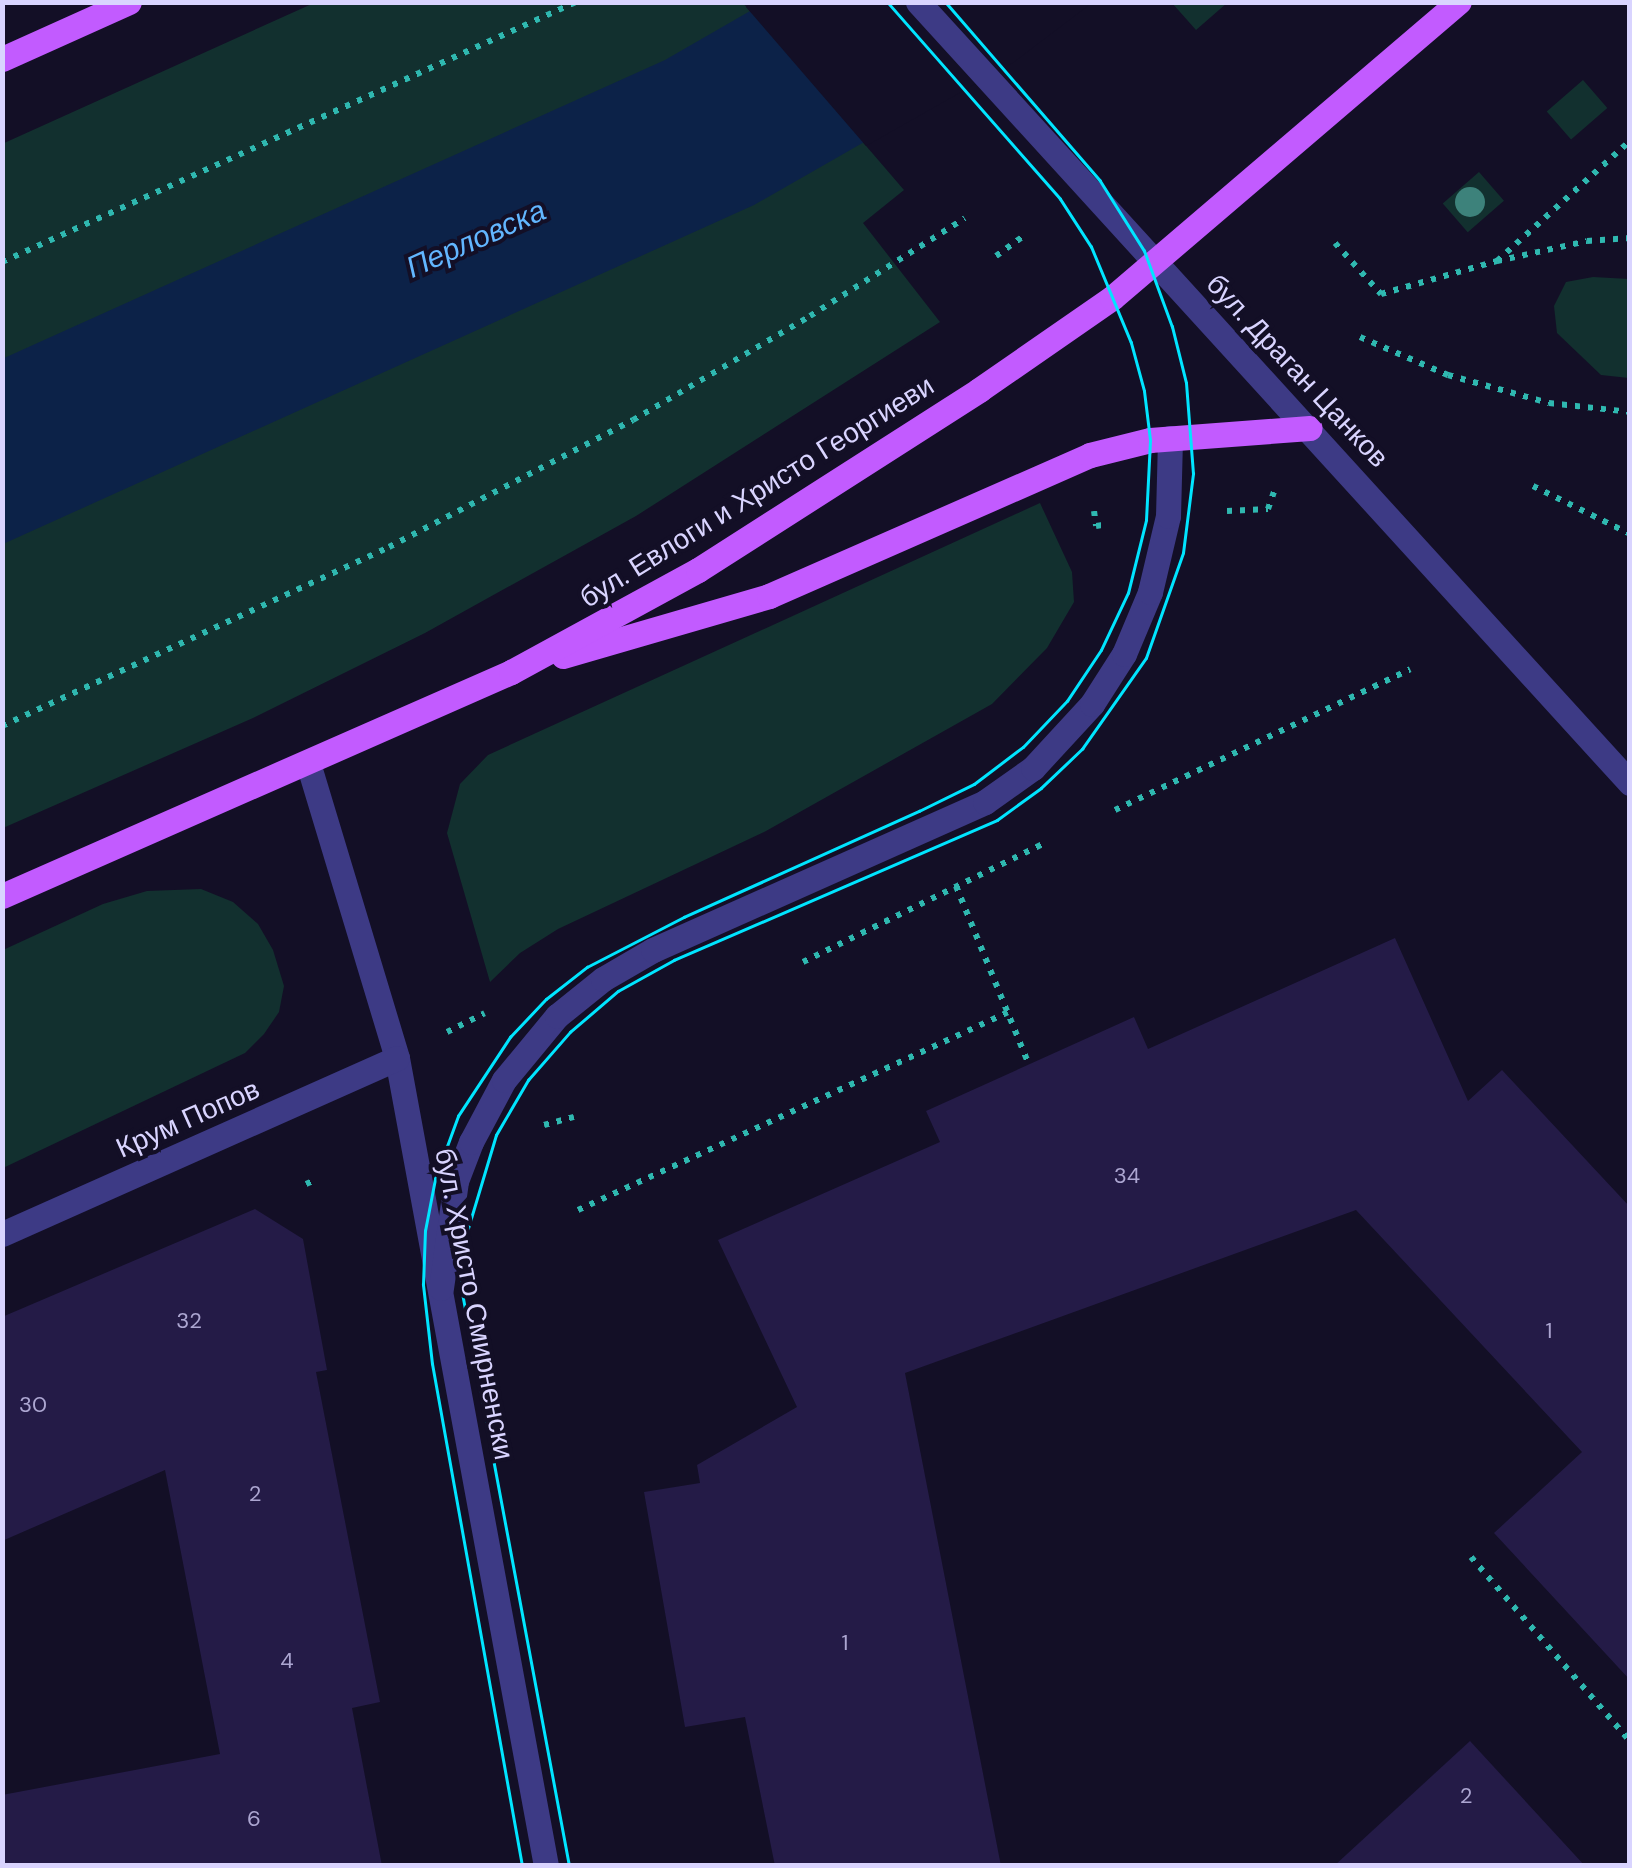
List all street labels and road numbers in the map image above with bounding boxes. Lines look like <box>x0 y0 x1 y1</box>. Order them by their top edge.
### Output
street label: бул. Драган Цанков <box>1199 268 1395 474</box>
street label: бул. Евлоги и Христо Георгиеви <box>574 369 940 615</box>
street label: Крум Попов <box>111 1072 265 1166</box>
street label: бул. Христо Смирненски <box>427 1145 521 1463</box>

